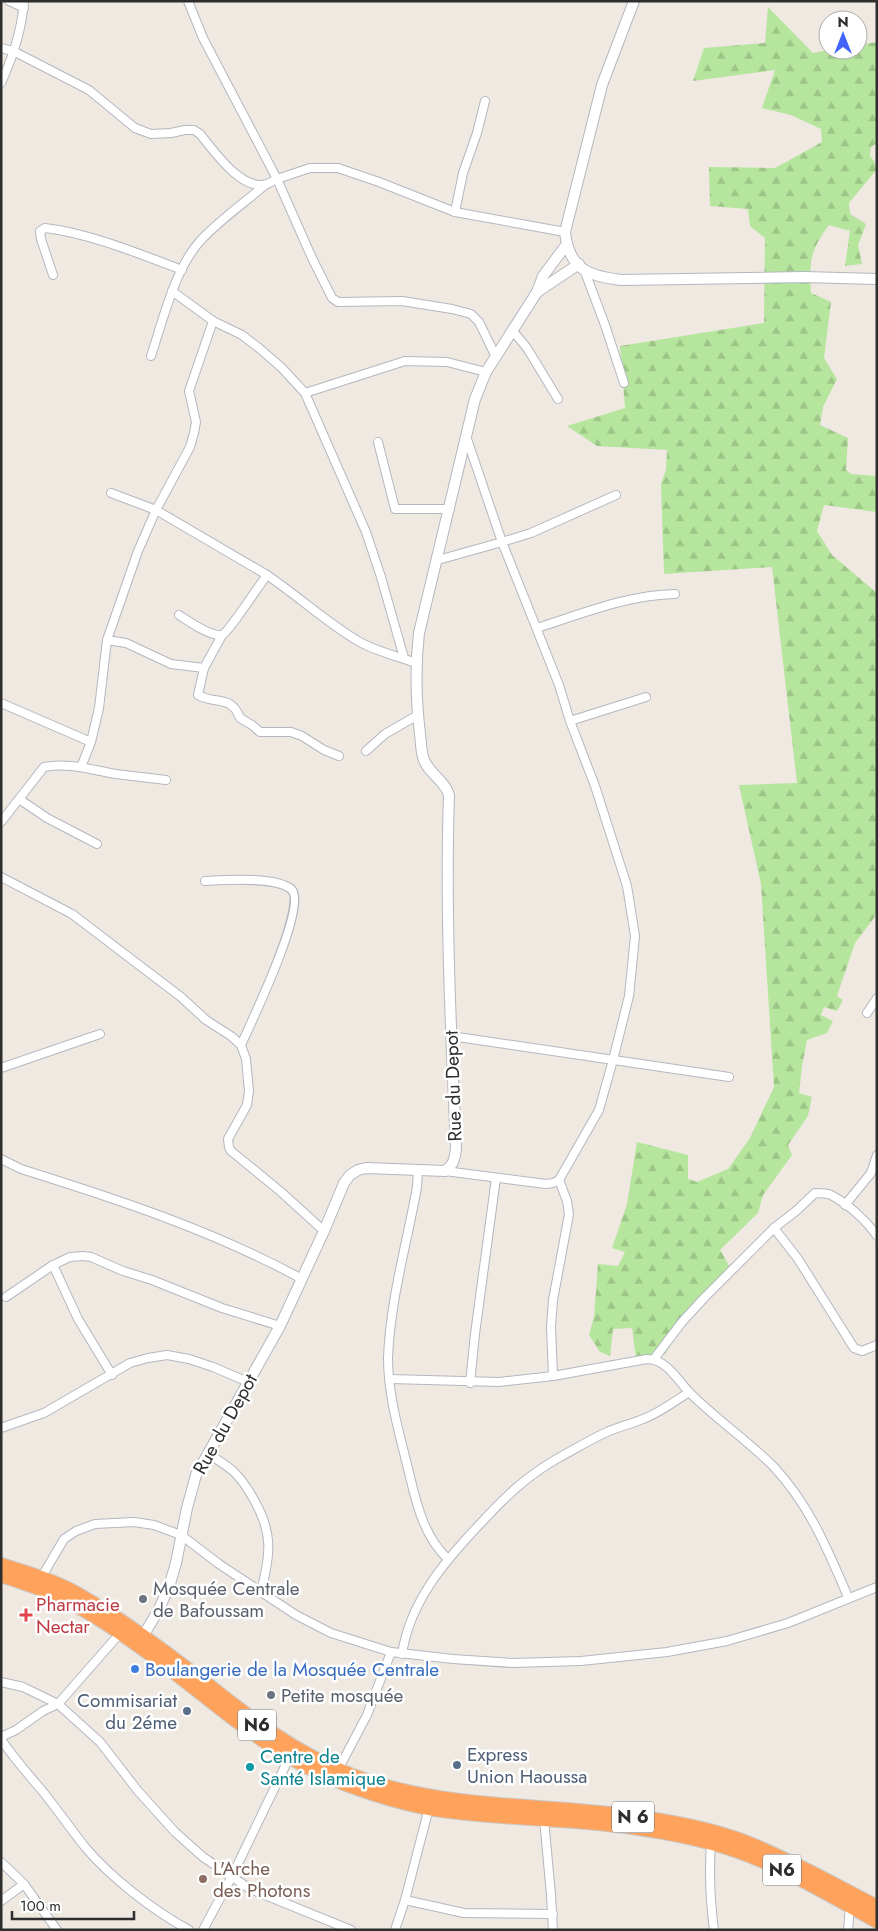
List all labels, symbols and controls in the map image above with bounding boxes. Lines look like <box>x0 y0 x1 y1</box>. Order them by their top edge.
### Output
north arrow <box>818 10 868 60</box>
text: N <box>837 12 849 32</box>
street label: Rue du Depot <box>438 1030 468 1142</box>
street label: Rue du Depot <box>186 1368 264 1479</box>
place label: Mosquée Centrale de Bafoussam <box>153 1575 300 1624</box>
place label: Pharmacie Nectar <box>36 1591 120 1640</box>
marker: Mosquée Centrale de Bafoussam <box>137 1593 149 1605</box>
marker: Pharmacie Nectar <box>20 1609 32 1621</box>
place label: Boulangerie de la Mosquée Centrale <box>145 1656 439 1683</box>
marker: Boulangerie de la Mosquée Centrale <box>129 1663 141 1675</box>
place label: Petite mosquée <box>281 1682 404 1709</box>
place label: Commisariat du 2éme <box>77 1687 177 1736</box>
marker: Petite mosquée <box>265 1689 277 1701</box>
marker: Commisariat du 2éme <box>181 1705 193 1717</box>
road number: N6 <box>238 1710 276 1740</box>
place label: Express Union Haoussa <box>467 1741 587 1790</box>
place label: Centre de Santé Islamique <box>260 1743 386 1792</box>
marker: Express Union Haoussa <box>451 1759 463 1771</box>
marker: Centre de Santé Islamique <box>244 1761 256 1773</box>
road number: N 6 <box>612 1801 654 1832</box>
road number: N6 <box>763 1854 801 1886</box>
place label: L'Arche des Photons <box>213 1855 311 1904</box>
marker: L'Arche des Photons <box>197 1873 209 1885</box>
scale bar <box>12 1888 135 1920</box>
text: 100 m <box>20 1895 61 1917</box>

